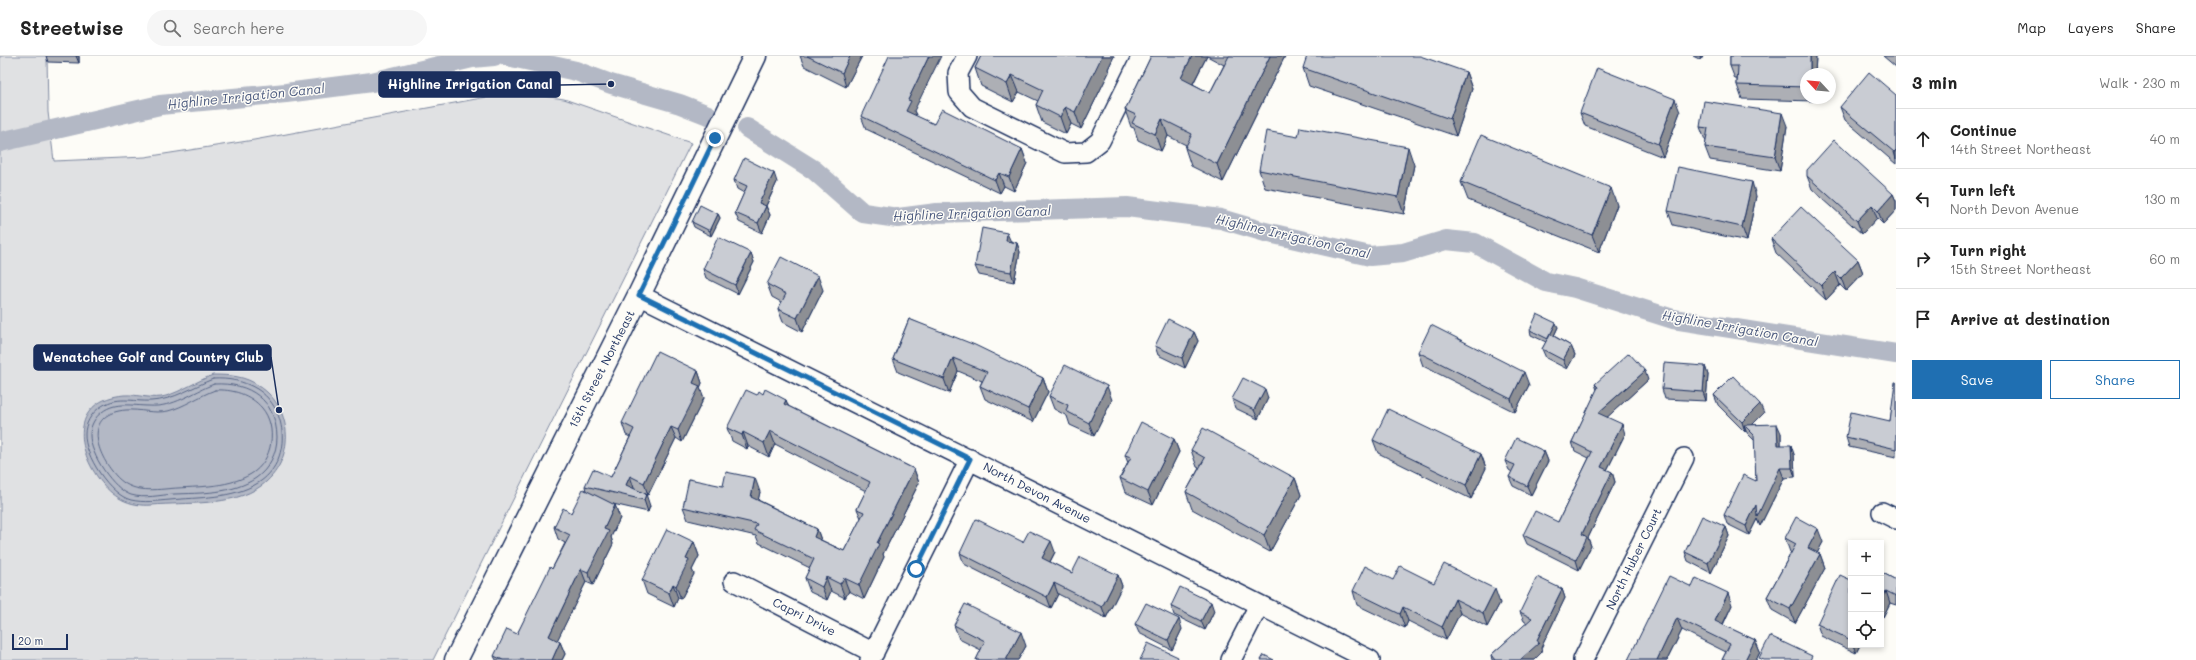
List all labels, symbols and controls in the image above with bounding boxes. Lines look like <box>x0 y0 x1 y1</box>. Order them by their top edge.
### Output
search box <box>147 10 427 46</box>
text: Streetwise <box>20 15 123 40</box>
icon: search <box>161 17 183 39</box>
text: Search here <box>193 18 285 38</box>
text: Map <box>2017 18 2046 37</box>
text: Layers <box>2068 18 2114 37</box>
text: Share <box>2136 18 2176 37</box>
north arrow <box>1800 68 1836 104</box>
text: 3 min <box>1912 71 1957 93</box>
callout: Highline Irrigation Canal <box>379 72 560 97</box>
text: Walk · 230 m <box>2099 74 2180 91</box>
text: Highline Irrigation Canal <box>387 75 553 92</box>
water label: Highline Irrigation Canal <box>167 79 326 112</box>
text: Continue <box>1950 120 2017 140</box>
icon: ahead <box>1912 128 1934 150</box>
route end <box>706 129 724 147</box>
text: 40 m <box>2150 130 2180 147</box>
text: 14th Street Northeast <box>1950 140 2091 157</box>
text: Turn left <box>1950 180 2015 200</box>
icon: left <box>1912 188 1934 210</box>
text: 130 m <box>2144 190 2180 207</box>
text: North Devon Avenue <box>1950 200 2079 217</box>
water label: Highline Irrigation Canal <box>893 201 1052 224</box>
water label: Highline Irrigation Canal <box>1214 209 1373 262</box>
text: Turn right <box>1950 240 2027 260</box>
icon: right <box>1912 248 1934 270</box>
text: 60 m <box>2150 250 2180 267</box>
text: 15th Street Northeast <box>1950 260 2091 277</box>
water label: Highline Irrigation Canal <box>1661 305 1820 350</box>
street label: 15th Street Northeast <box>564 307 638 430</box>
icon: arrive <box>1912 308 1934 330</box>
text: Arrive at destination <box>1950 309 2110 329</box>
callout: Wenatchee Golf and Country Club <box>34 345 271 370</box>
text: Wenatchee Golf and Country Club <box>42 348 264 366</box>
button: Save <box>1912 360 2042 399</box>
button: Share <box>2050 360 2180 399</box>
street label: North Devon Avenue <box>981 458 1094 526</box>
street label: North Huber Court <box>1601 505 1665 612</box>
map controls <box>1848 540 1884 648</box>
button: + <box>1848 540 1884 576</box>
route start <box>907 560 925 578</box>
button: − <box>1848 576 1884 612</box>
street label: Capri Drive <box>770 593 839 639</box>
button: locate <box>1848 612 1884 648</box>
scale bar <box>12 632 68 651</box>
text: 20 m <box>18 633 43 648</box>

